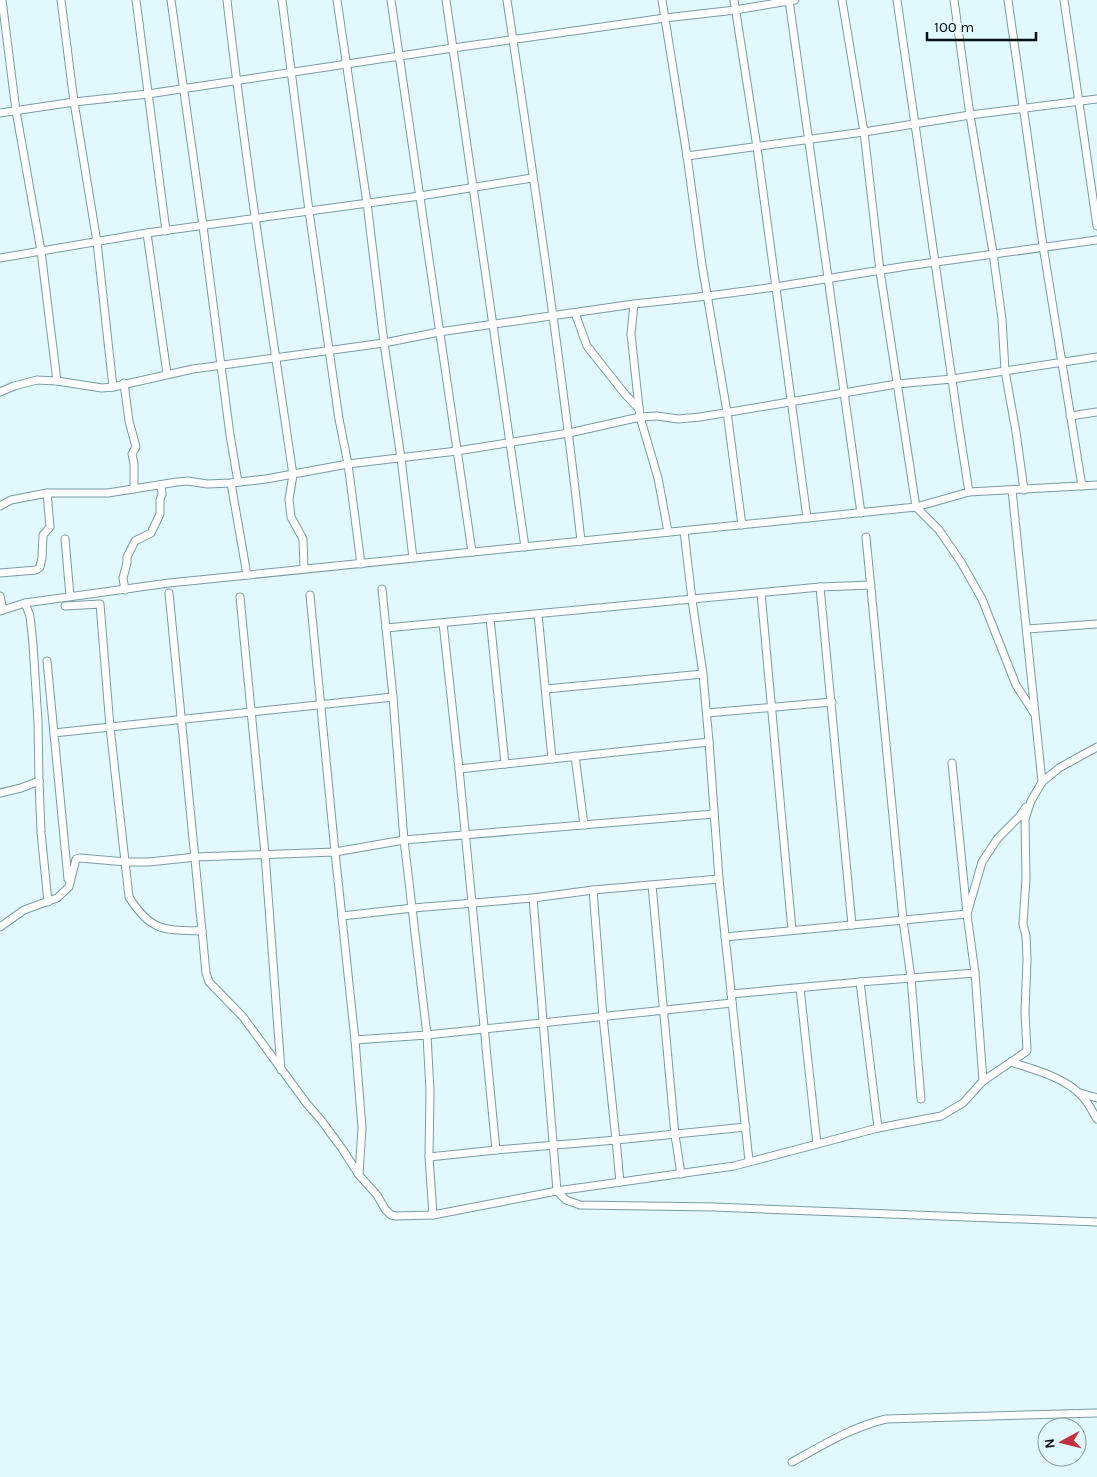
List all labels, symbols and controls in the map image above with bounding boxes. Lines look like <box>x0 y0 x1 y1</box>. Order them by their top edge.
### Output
scale bar <box>927 10 1036 42</box>
text: 100 m <box>934 18 974 36</box>
north arrow <box>1037 1417 1087 1467</box>
text: N <box>1041 1438 1059 1450</box>

